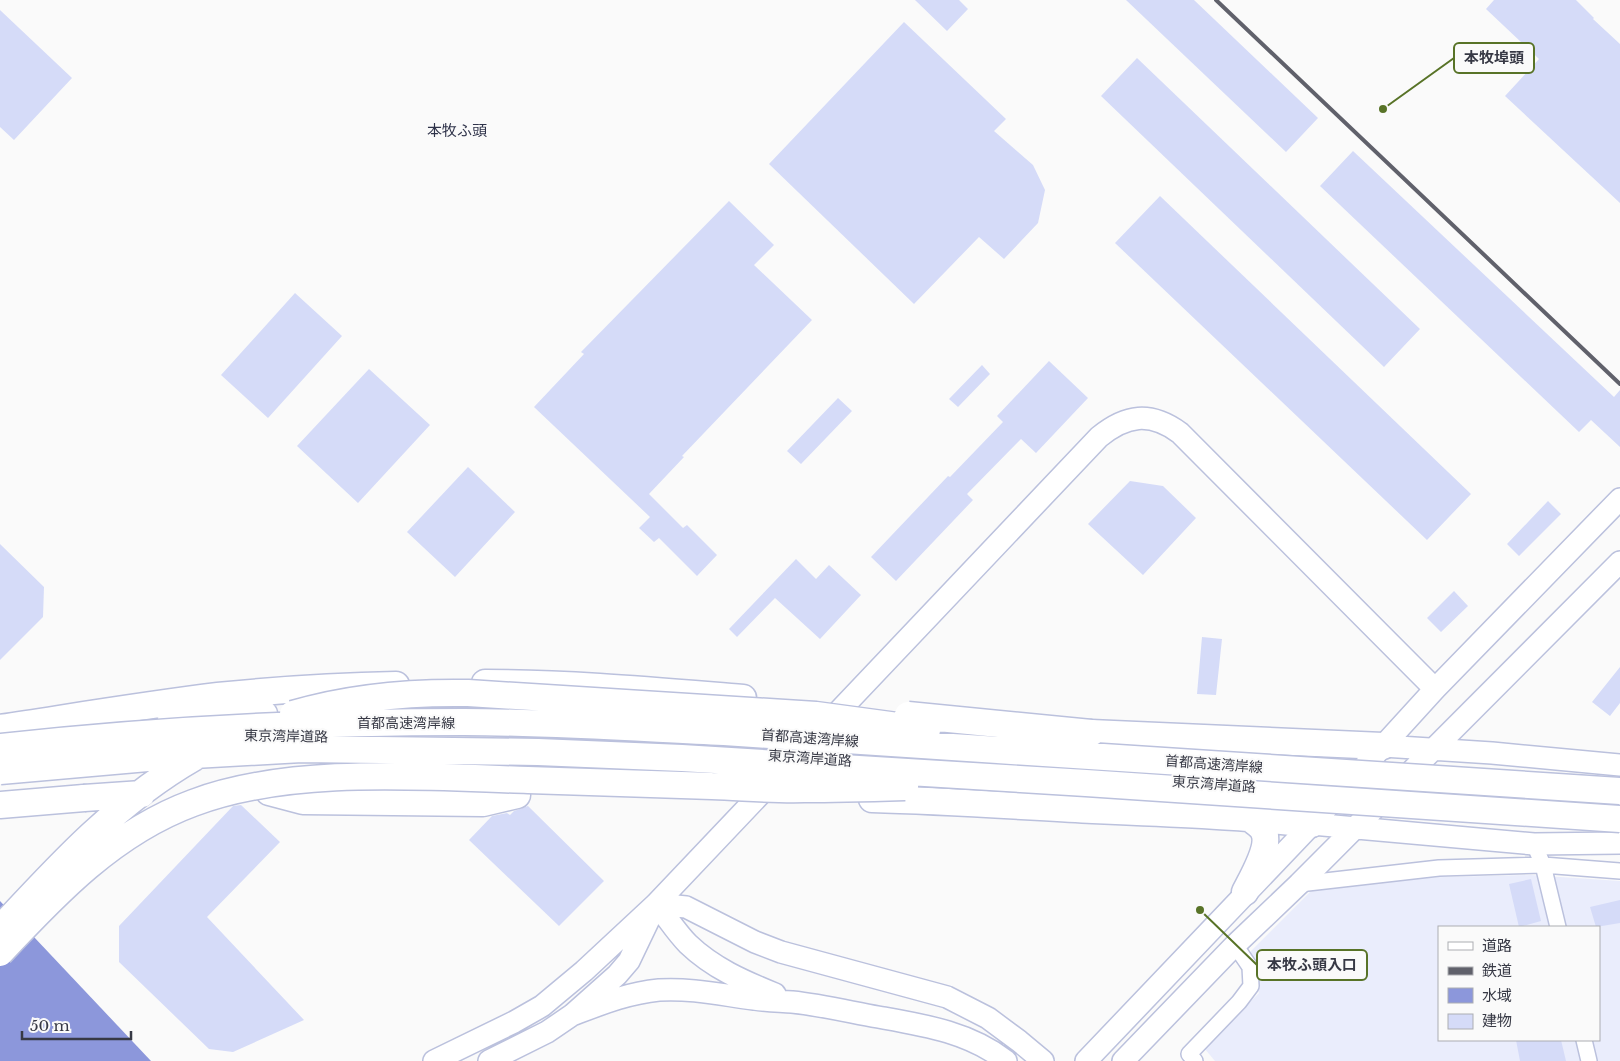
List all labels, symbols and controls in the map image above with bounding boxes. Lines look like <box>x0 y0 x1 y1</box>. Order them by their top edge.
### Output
callout: 本牧埠頭 <box>1454 43 1534 73</box>
text: 本牧埠頭 <box>1464 48 1524 67</box>
district label: 本牧ふ頭 <box>427 121 487 140</box>
street label: 首都高速湾岸線 <box>357 714 455 732</box>
street label: 東京湾岸道路 <box>244 726 328 746</box>
street label: 首都高速湾岸線 <box>760 726 860 750</box>
street label: 東京湾岸道路 <box>767 746 853 770</box>
street label: 首都高速湾岸線 <box>1164 752 1264 776</box>
street label: 東京湾岸道路 <box>1171 772 1257 796</box>
legend <box>1438 926 1600 1041</box>
text: 道路 <box>1482 936 1512 955</box>
callout: 本牧ふ頭入口 <box>1257 950 1367 980</box>
text: 本牧ふ頭入口 <box>1267 955 1357 974</box>
text: 鉄道 <box>1482 961 1512 980</box>
text: 水域 <box>1482 986 1512 1005</box>
scale bar <box>22 1008 131 1040</box>
text: 建物 <box>1482 1011 1512 1030</box>
text: 50 m <box>30 1016 70 1035</box>

